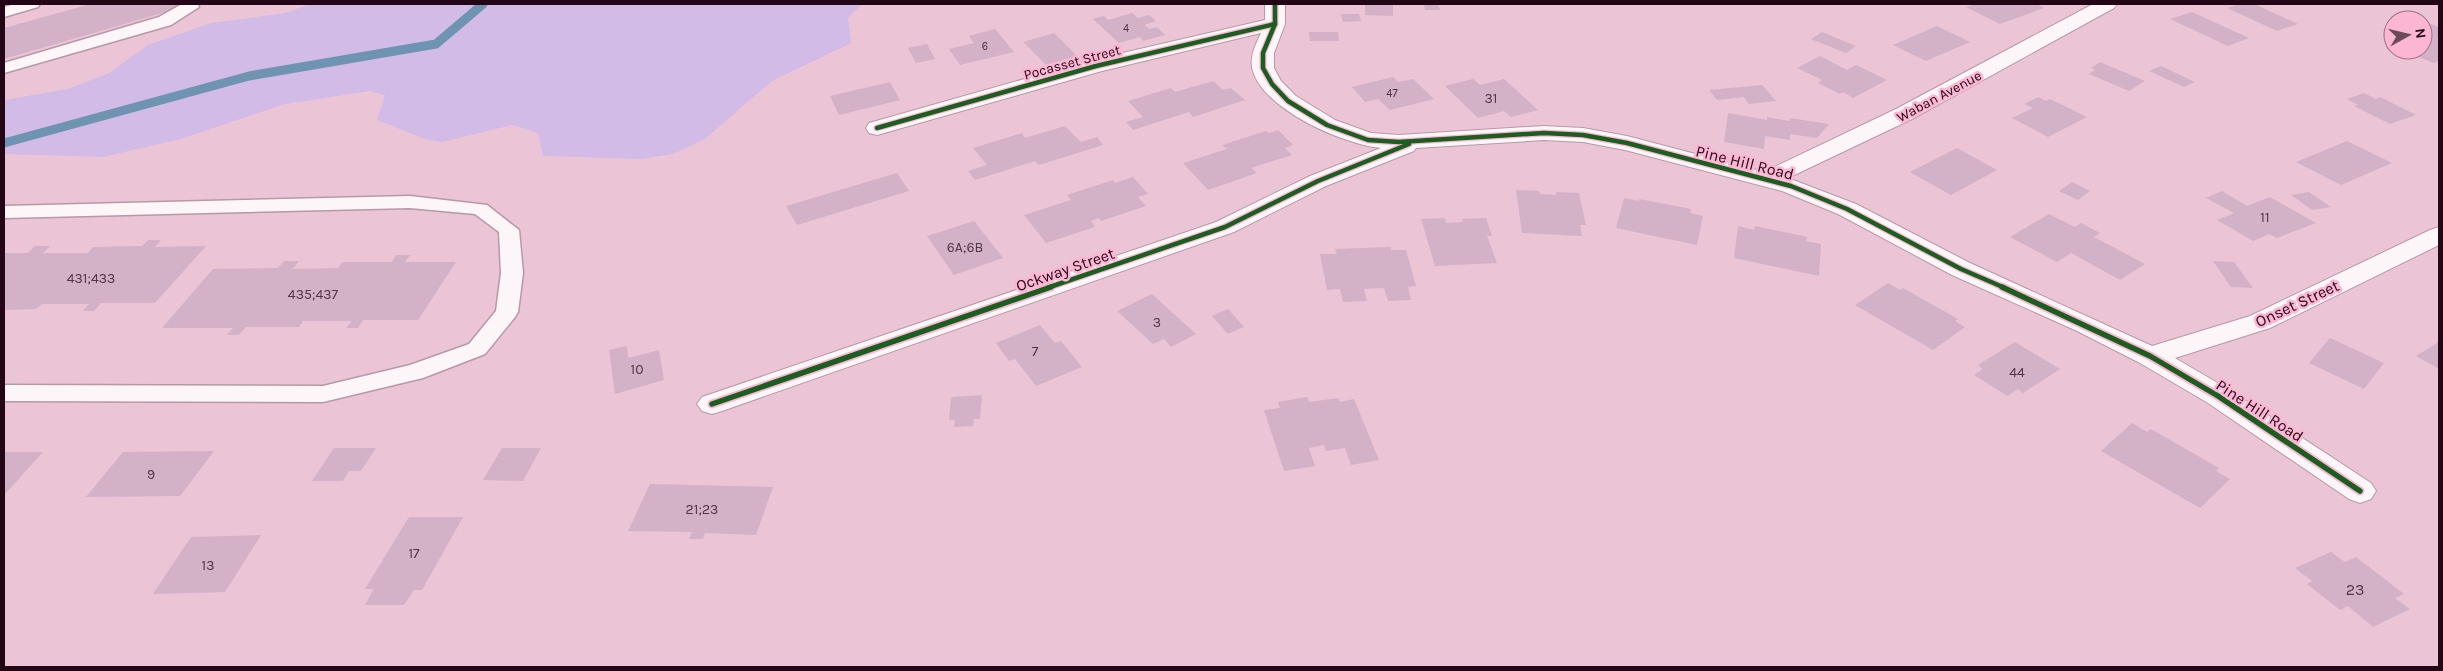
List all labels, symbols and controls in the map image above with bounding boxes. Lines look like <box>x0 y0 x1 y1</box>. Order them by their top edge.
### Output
north arrow <box>2383 10 2433 60</box>
house number: 4 <box>1123 22 1129 35</box>
text: N <box>2411 27 2429 39</box>
house number: 6 <box>982 40 988 53</box>
street label: Pocasset Street <box>1022 41 1122 84</box>
street label: Waban Avenue <box>1894 67 1985 126</box>
house number: 47 <box>1386 87 1398 100</box>
house number: 31 <box>1485 90 1497 107</box>
street label: Pine Hill Road <box>1694 141 1796 184</box>
house number: 11 <box>2260 209 2270 226</box>
house number: 6A;6B <box>947 239 983 256</box>
street label: Ockway Street <box>1013 244 1117 295</box>
house number: 431;433 <box>67 270 115 287</box>
street label: Onset Street <box>2252 276 2342 331</box>
house number: 435;437 <box>288 286 339 303</box>
house number: 3 <box>1153 314 1161 331</box>
house number: 7 <box>1032 343 1039 360</box>
house number: 10 <box>631 361 643 378</box>
house number: 44 <box>2009 364 2025 381</box>
street label: Pine Hill Road <box>2212 375 2307 446</box>
house number: 9 <box>147 466 155 483</box>
house number: 21;23 <box>686 501 718 518</box>
house number: 17 <box>408 545 420 562</box>
house number: 13 <box>202 557 214 574</box>
house number: 23 <box>2346 580 2364 599</box>

